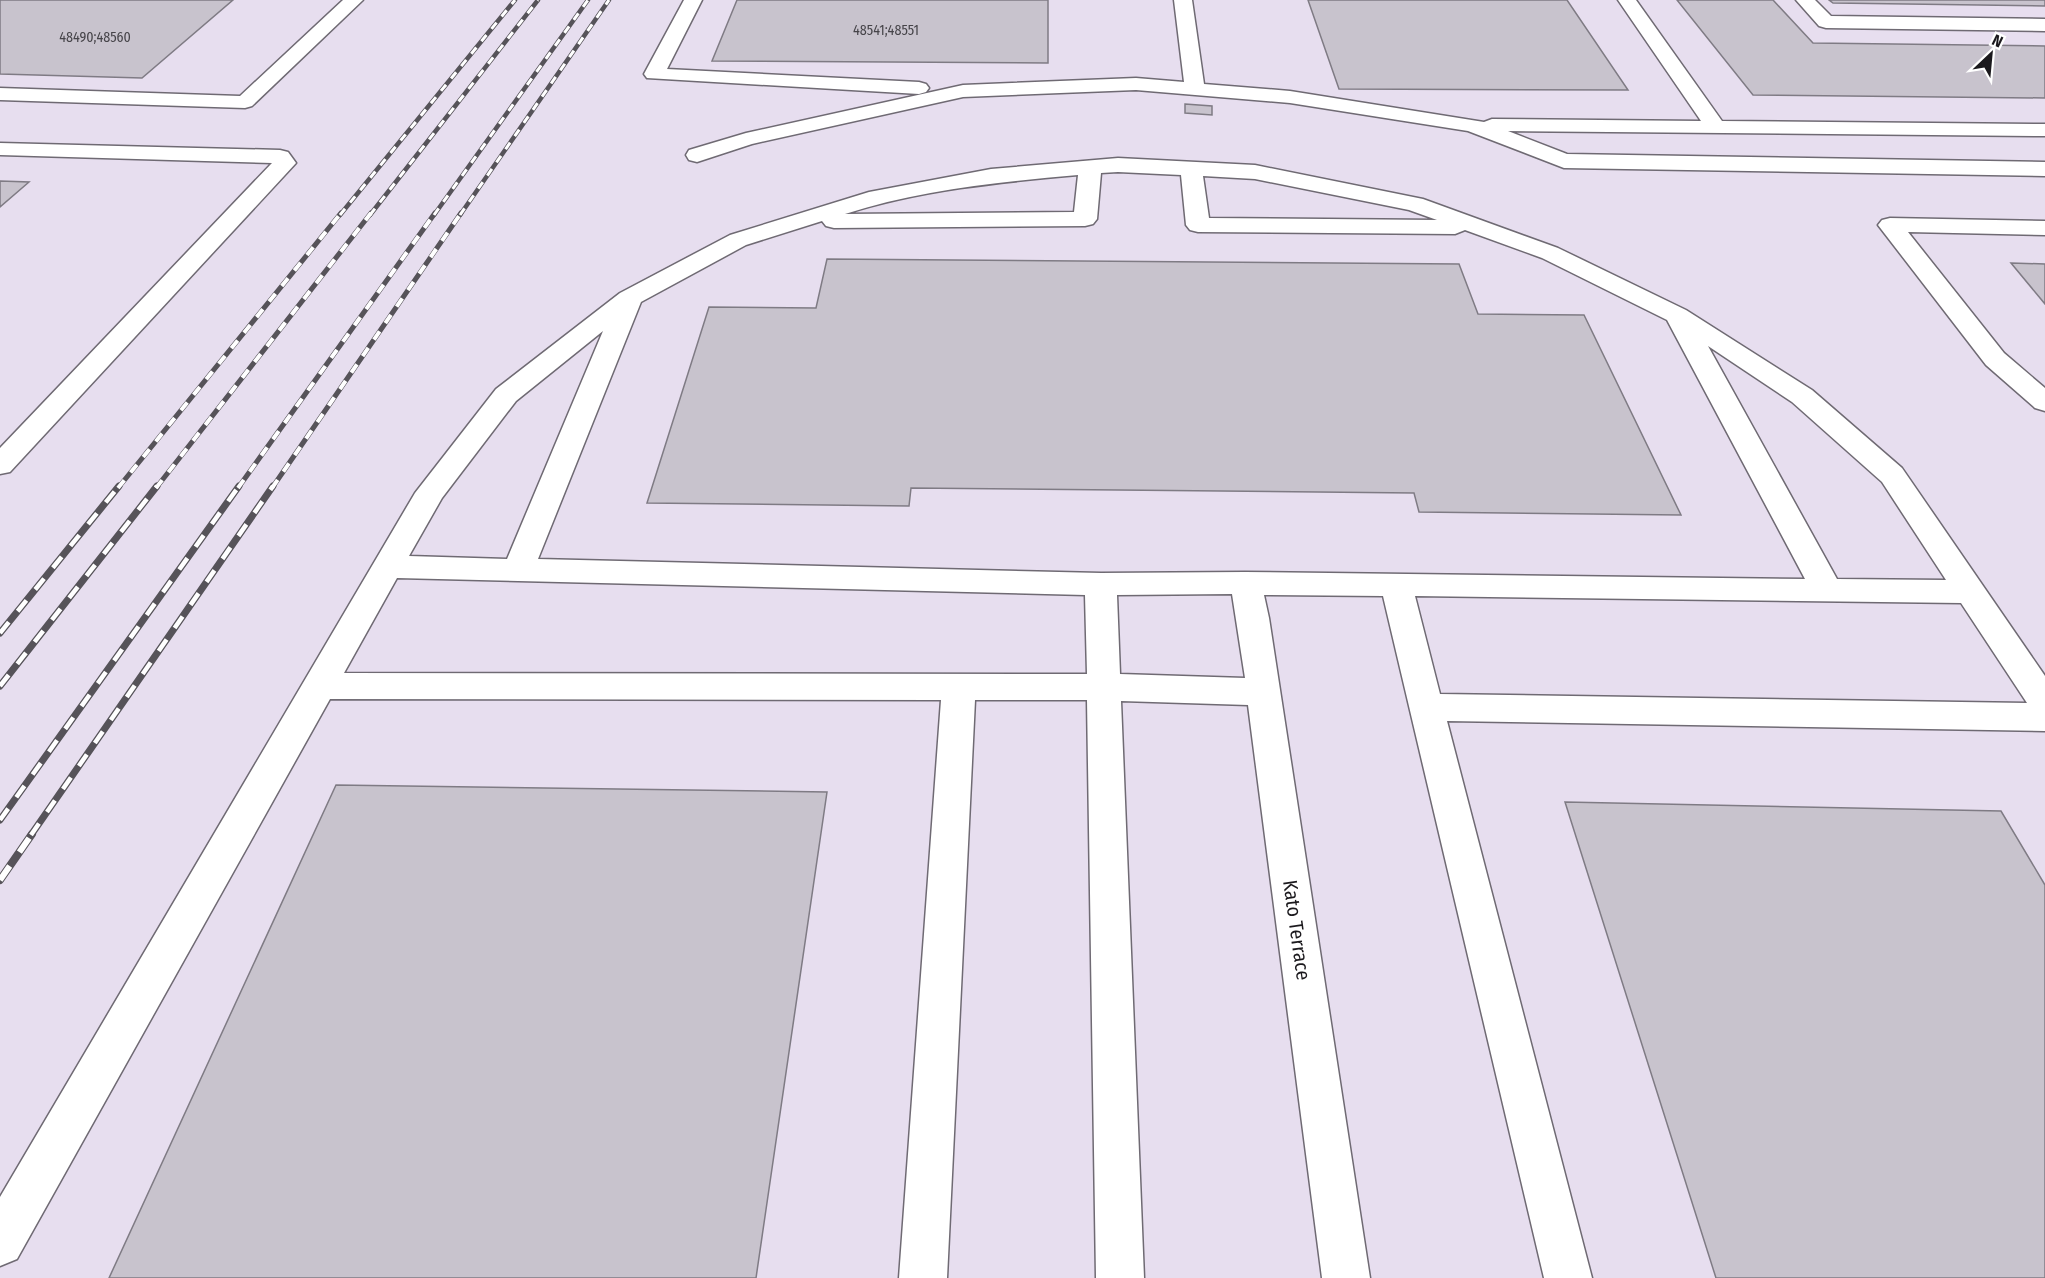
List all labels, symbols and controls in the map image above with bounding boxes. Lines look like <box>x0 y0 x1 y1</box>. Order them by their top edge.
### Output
house number: 48541;48551 <box>853 22 919 39</box>
north arrow <box>1961 24 2021 84</box>
house number: 48490;48560 <box>59 29 131 46</box>
text: N <box>1989 30 2006 52</box>
street label: Kato Terrace <box>1278 878 1316 982</box>

